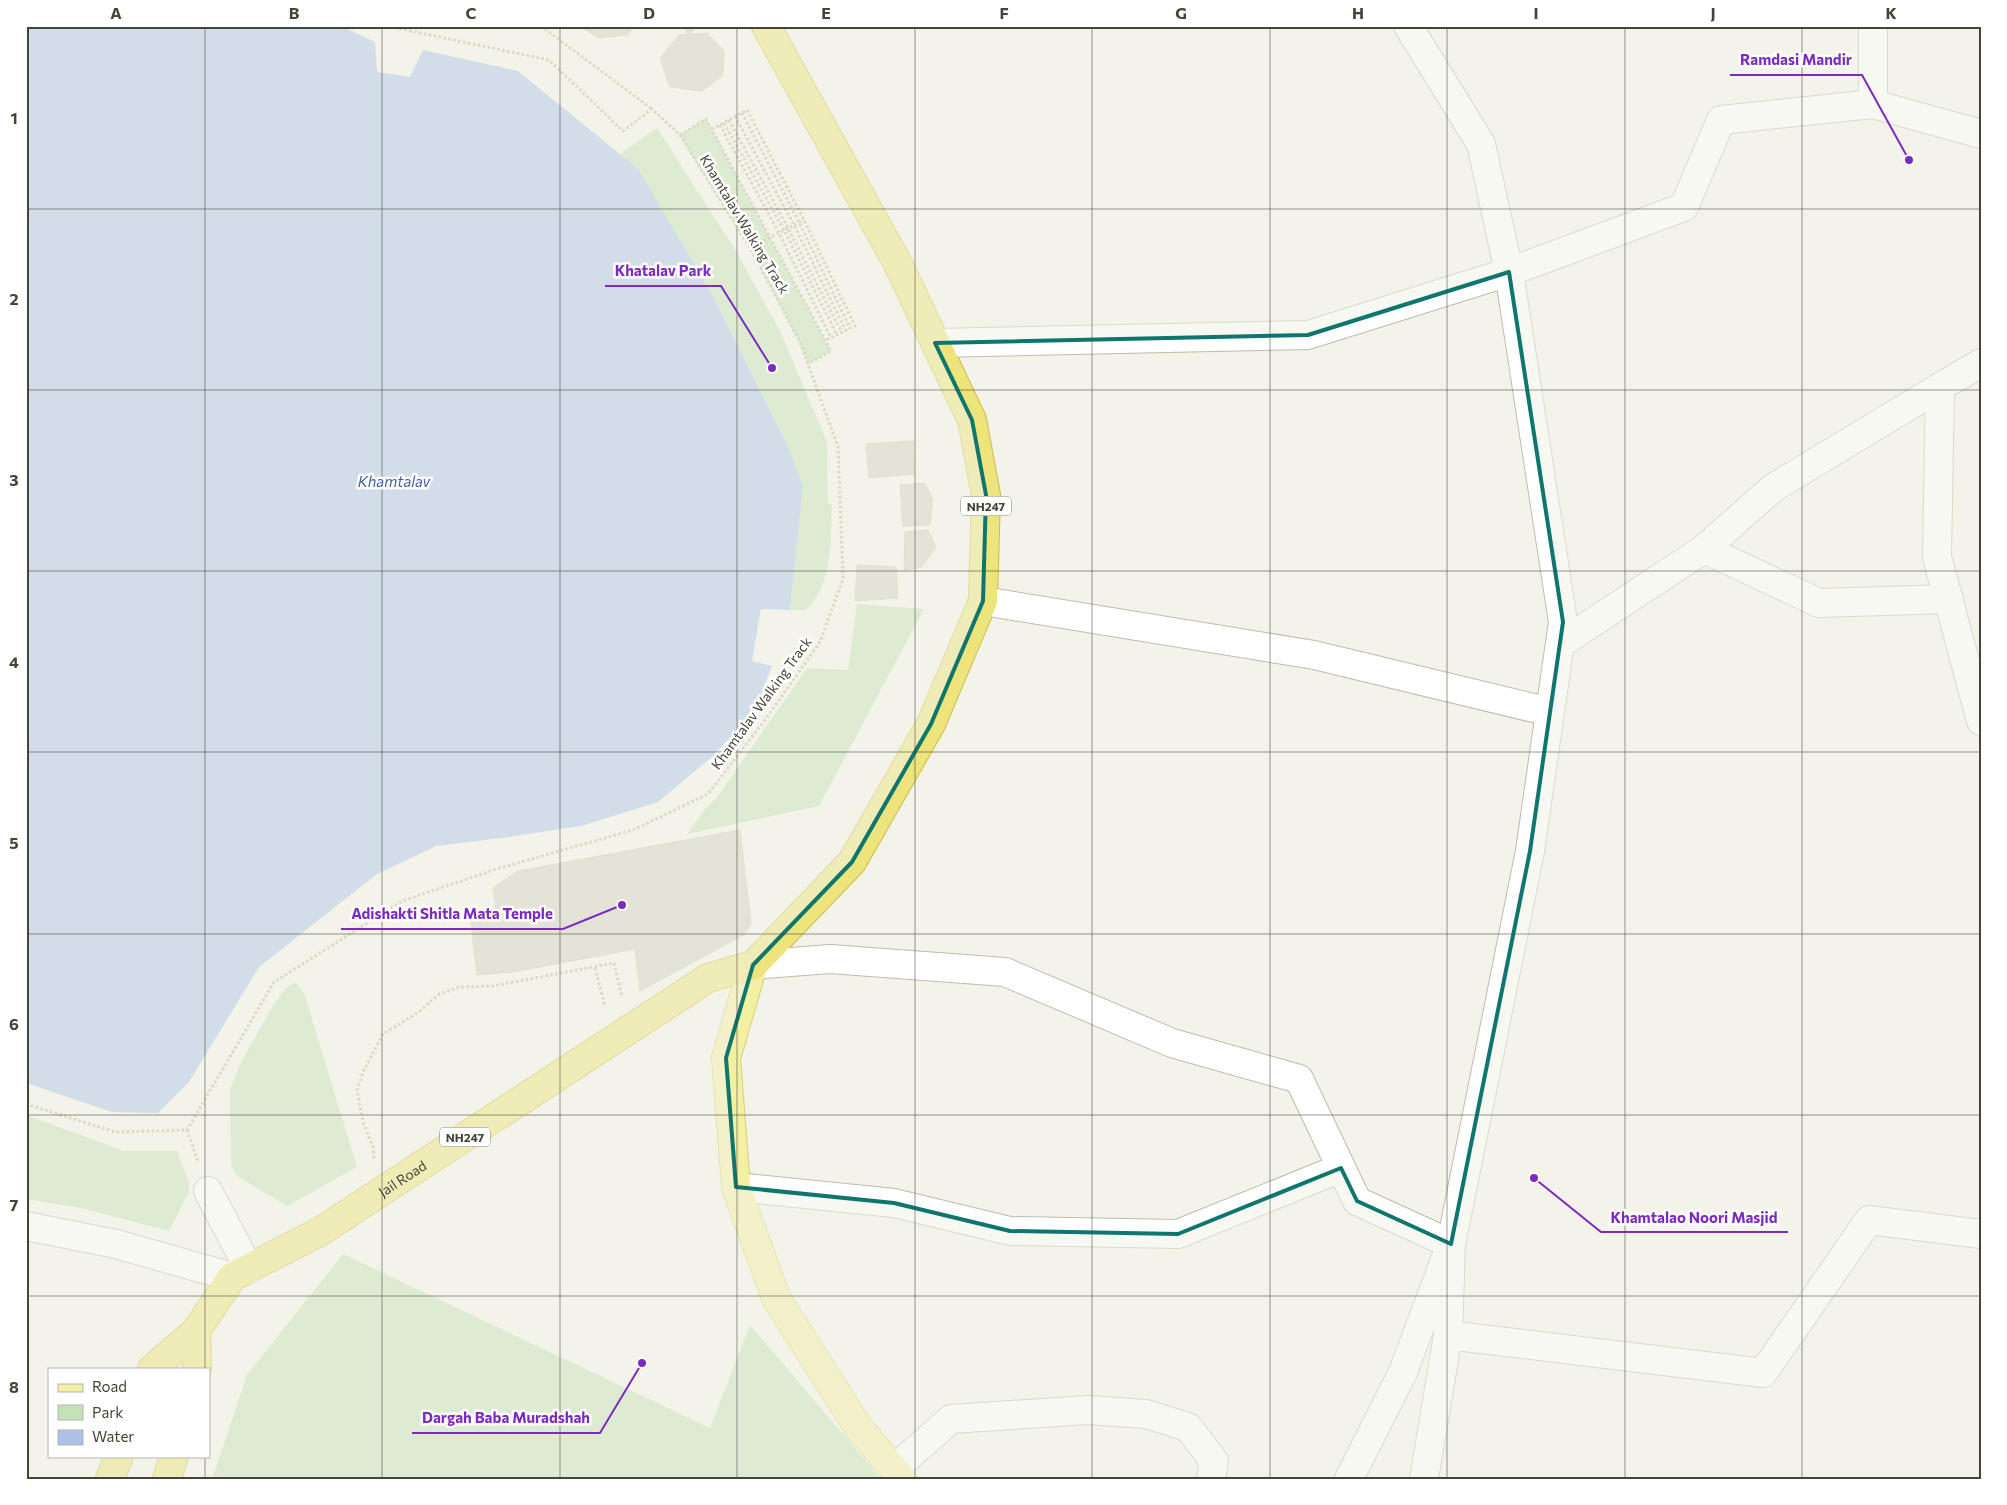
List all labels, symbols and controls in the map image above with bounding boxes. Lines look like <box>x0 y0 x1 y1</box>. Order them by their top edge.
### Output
text: A <box>110 3 122 22</box>
text: B <box>289 3 300 22</box>
text: C <box>466 3 477 22</box>
text: D <box>643 3 655 22</box>
text: E <box>821 3 831 22</box>
text: F <box>999 3 1009 22</box>
text: G <box>1175 3 1187 22</box>
text: H <box>1352 3 1364 22</box>
text: I <box>1533 3 1539 22</box>
text: J <box>1710 3 1716 22</box>
text: K <box>1885 3 1897 22</box>
callout: Ramdasi Mandir <box>1730 45 1862 75</box>
text: Ramdasi Mandir <box>1740 50 1852 68</box>
text: 1 <box>10 108 18 127</box>
street label: Khamtalav Walking Track <box>697 151 794 297</box>
callout: Khatalav Park <box>605 256 721 286</box>
text: Khatalav Park <box>615 261 712 279</box>
text: 2 <box>9 289 19 308</box>
text: 3 <box>9 470 19 489</box>
water label: Khamtalav <box>358 472 432 490</box>
road number: NH247 <box>961 496 1011 516</box>
street label: Khamtalav Walking Track <box>707 633 815 773</box>
text: 4 <box>9 652 19 671</box>
text: 5 <box>9 833 19 852</box>
callout: Adishakti Shitla Mata Temple <box>341 899 563 929</box>
text: Adishakti Shitla Mata Temple <box>351 904 553 922</box>
text: 6 <box>9 1014 19 1033</box>
road number: NH247 <box>440 1128 490 1146</box>
street label: Jail Road <box>375 1156 429 1200</box>
text: 7 <box>10 1195 19 1214</box>
callout: Khamtalao Noori Masjid <box>1601 1202 1788 1232</box>
text: Khamtalao Noori Masjid <box>1611 1208 1777 1226</box>
legend <box>48 1368 210 1458</box>
text: 8 <box>9 1377 19 1396</box>
text: Road <box>92 1377 127 1395</box>
text: Park <box>92 1403 123 1421</box>
callout: Dargah Baba Muradshah <box>412 1403 600 1433</box>
text: Dargah Baba Muradshah <box>422 1408 590 1426</box>
text: Water <box>92 1427 134 1445</box>

